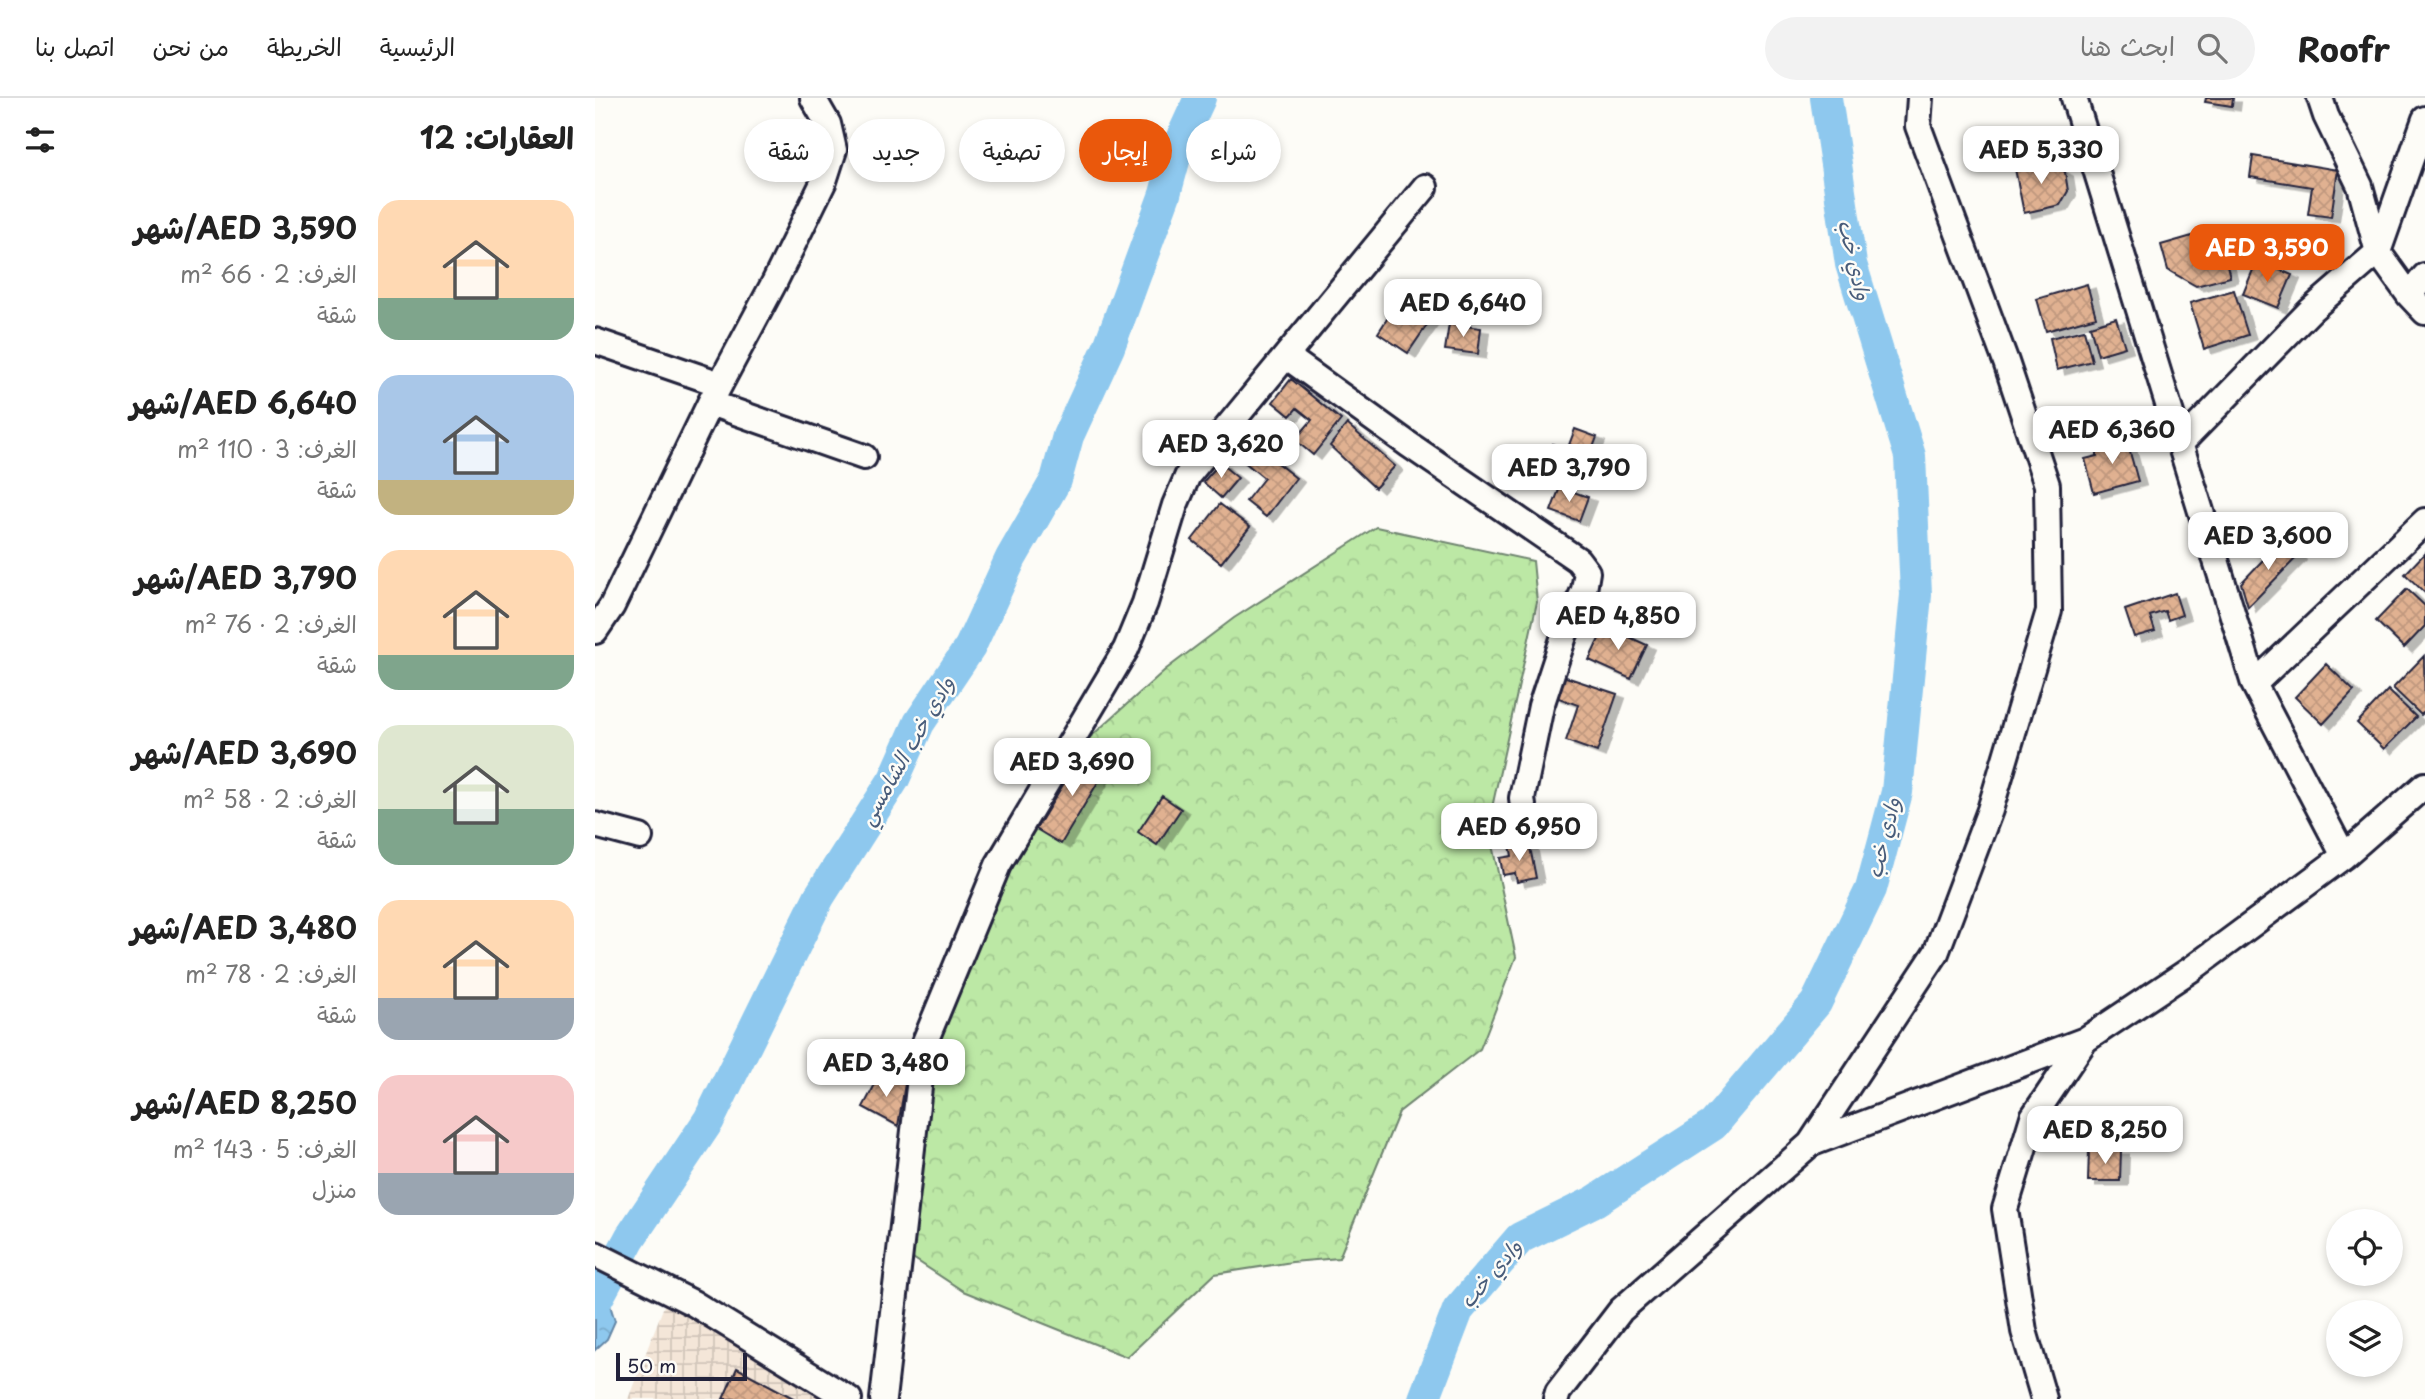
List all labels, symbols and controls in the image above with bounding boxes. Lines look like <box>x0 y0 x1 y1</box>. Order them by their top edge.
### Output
search box <box>1765 17 2255 80</box>
text: Roofr <box>2297 23 2390 73</box>
text: ابحث هنا <box>2080 26 2175 65</box>
text: اتصل بنا <box>35 28 115 64</box>
text: من نحن <box>153 28 229 64</box>
text: الخريطة <box>267 28 342 64</box>
text: الرئيسية <box>380 28 455 64</box>
icon: search <box>2193 29 2231 67</box>
text: العقارات: 12 <box>420 114 574 159</box>
chip: شقة <box>744 119 834 182</box>
chip: جديد <box>848 119 945 182</box>
chip: تصفية <box>959 119 1065 182</box>
chip: إيجار <box>1079 119 1172 182</box>
chip: شراء <box>1186 119 1281 182</box>
icon: filters <box>21 121 59 159</box>
pin: AED 5,330 <box>1961 126 2121 186</box>
text: AED 5,330 <box>1979 131 2103 166</box>
text: AED 3,590/شهر <box>134 204 357 249</box>
water label: وادي خب <box>1830 216 1881 304</box>
pin: AED 3,590 <box>2187 225 2347 284</box>
icon: home <box>434 228 518 312</box>
text: AED 3,590 <box>2205 229 2329 264</box>
text: الغرف: 2 · 66 m² <box>180 256 357 291</box>
pin: AED 6,640 <box>1383 280 1543 339</box>
text: AED 6,640 <box>1400 284 1526 319</box>
text: شقة <box>317 296 357 331</box>
text: AED 6,640/شهر <box>130 379 357 424</box>
icon: home <box>434 403 518 487</box>
pin: AED 6,360 <box>2032 406 2192 466</box>
text: AED 6,360 <box>2049 411 2175 446</box>
pin: AED 3,620 <box>1141 420 1301 480</box>
text: AED 3,620 <box>1158 425 1284 460</box>
text: الغرف: 3 · 110 m² <box>177 431 357 466</box>
pin: AED 3,790 <box>1489 444 1649 504</box>
text: AED 3,790 <box>1508 449 1630 484</box>
text: شقة <box>317 471 357 506</box>
pin: AED 3,600 <box>2188 512 2348 572</box>
text: AED 3,600 <box>2204 517 2332 552</box>
text: AED 3,790/شهر <box>135 554 357 599</box>
icon: home <box>434 578 518 662</box>
pin: AED 4,850 <box>1538 592 1698 652</box>
text: AED 4,850 <box>1556 597 1680 632</box>
text: الغرف: 2 · 76 m² <box>185 606 357 641</box>
text: شقة <box>317 646 357 681</box>
water label: وادي خب الشامسي <box>850 670 964 832</box>
text: AED 3,690/شهر <box>132 729 357 774</box>
pin: AED 3,690 <box>992 738 1152 798</box>
text: AED 3,690 <box>1010 743 1134 778</box>
icon: home <box>434 753 518 837</box>
text: الغرف: 2 · 58 m² <box>183 781 357 816</box>
water label: وادي خب <box>1857 794 1909 881</box>
pin: AED 6,950 <box>1439 804 1599 863</box>
text: AED 6,950 <box>1457 808 1581 843</box>
text: شقة <box>317 821 357 856</box>
text: AED 3,480/شهر <box>130 904 357 949</box>
icon: home <box>434 928 518 1012</box>
text: الغرف: 2 · 78 m² <box>185 956 357 991</box>
text: شقة <box>317 996 357 1031</box>
pin: AED 3,480 <box>806 1040 966 1099</box>
text: AED 3,480 <box>823 1044 949 1079</box>
text: AED 8,250/شهر <box>133 1079 357 1124</box>
icon: home <box>434 1103 518 1187</box>
pin: AED 8,250 <box>2025 1107 2185 1166</box>
text: AED 8,250 <box>2043 1111 2167 1146</box>
text: الغرف: 5 · 143 m² <box>173 1131 357 1166</box>
text: منزل <box>312 1171 357 1206</box>
map controls <box>2326 1209 2403 1377</box>
button: locate <box>2326 1209 2403 1286</box>
water label: وادي خب <box>1451 1231 1529 1315</box>
button: layers <box>2326 1300 2403 1377</box>
scale bar <box>616 1350 747 1382</box>
text: 50 m <box>627 1351 676 1379</box>

